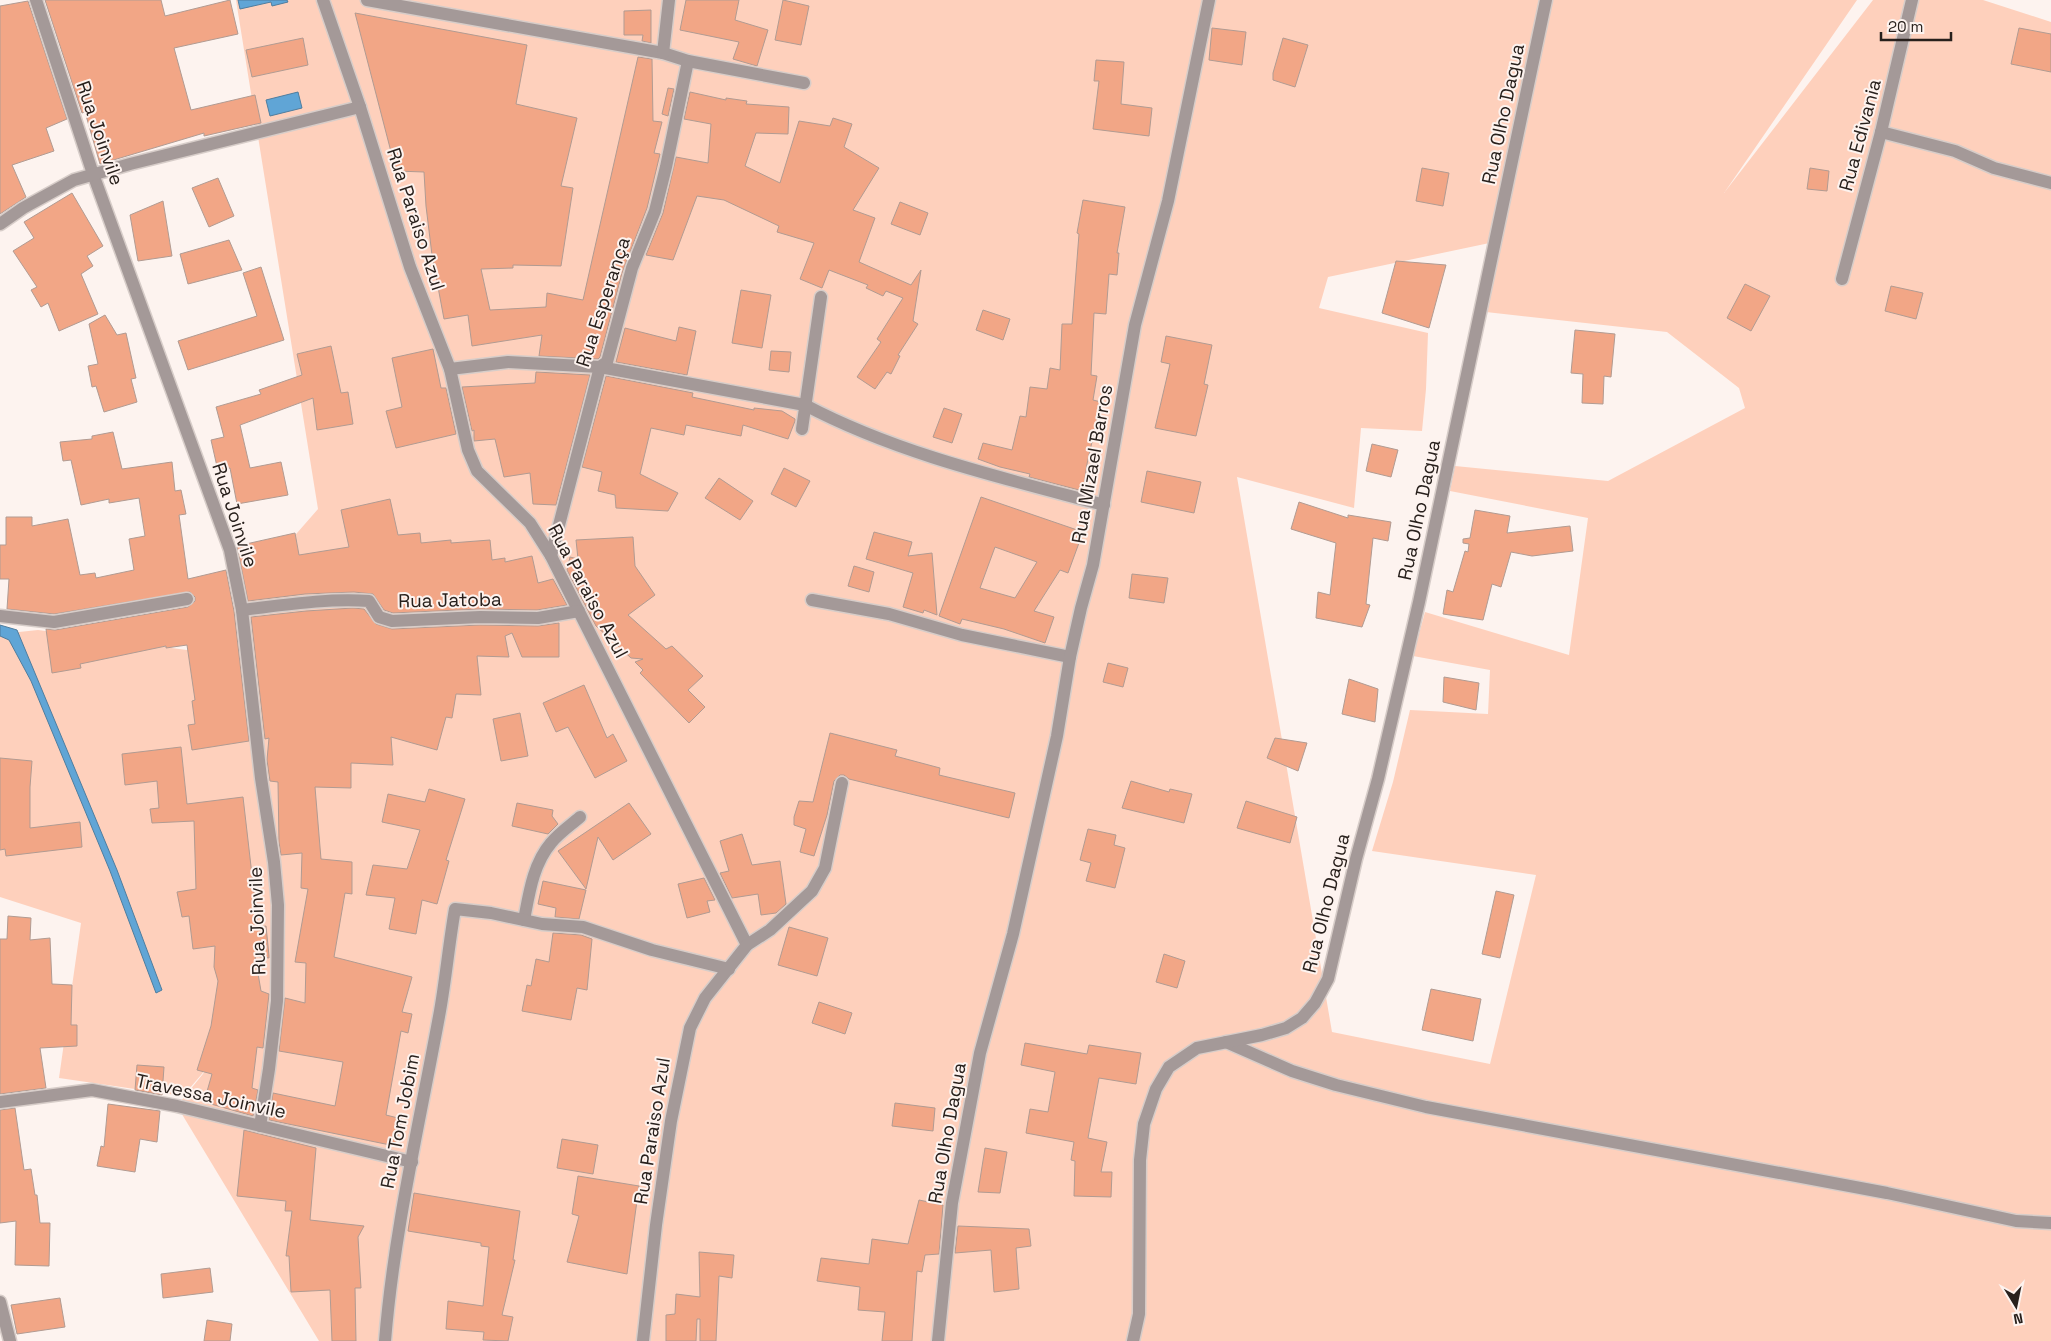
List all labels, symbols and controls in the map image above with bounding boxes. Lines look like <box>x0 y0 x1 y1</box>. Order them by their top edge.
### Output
scale bar <box>1881 10 1951 42</box>
text: 20 m <box>1888 17 1923 36</box>
street label: Rua Olho Dagua <box>1476 41 1530 187</box>
street label: Rua Edivania <box>1833 76 1887 194</box>
street label: Rua Joinvile <box>70 78 130 188</box>
street label: Rua Paraiso Azul <box>381 145 451 293</box>
street label: Rua Esperança <box>570 234 636 370</box>
street label: Rua Mizael Barros <box>1066 383 1118 545</box>
street label: Rua Olho Dagua <box>1392 437 1446 583</box>
street label: Rua Joinvile <box>206 459 264 571</box>
street label: Rua Paraiso Azul <box>542 520 634 662</box>
street label: Rua Jatoba <box>398 587 502 613</box>
street label: Rua Olho Dagua <box>1297 830 1355 975</box>
street label: Rua Joinvile <box>243 866 271 976</box>
street label: Rua Tom Jobim <box>375 1051 425 1191</box>
street label: Rua Paraiso Azul <box>628 1056 676 1206</box>
street label: Rua Olho Dagua <box>922 1060 972 1206</box>
street label: Travessa Joinvile <box>133 1068 289 1124</box>
north arrow <box>1991 1281 2041 1331</box>
text: N <box>2012 1309 2024 1328</box>

